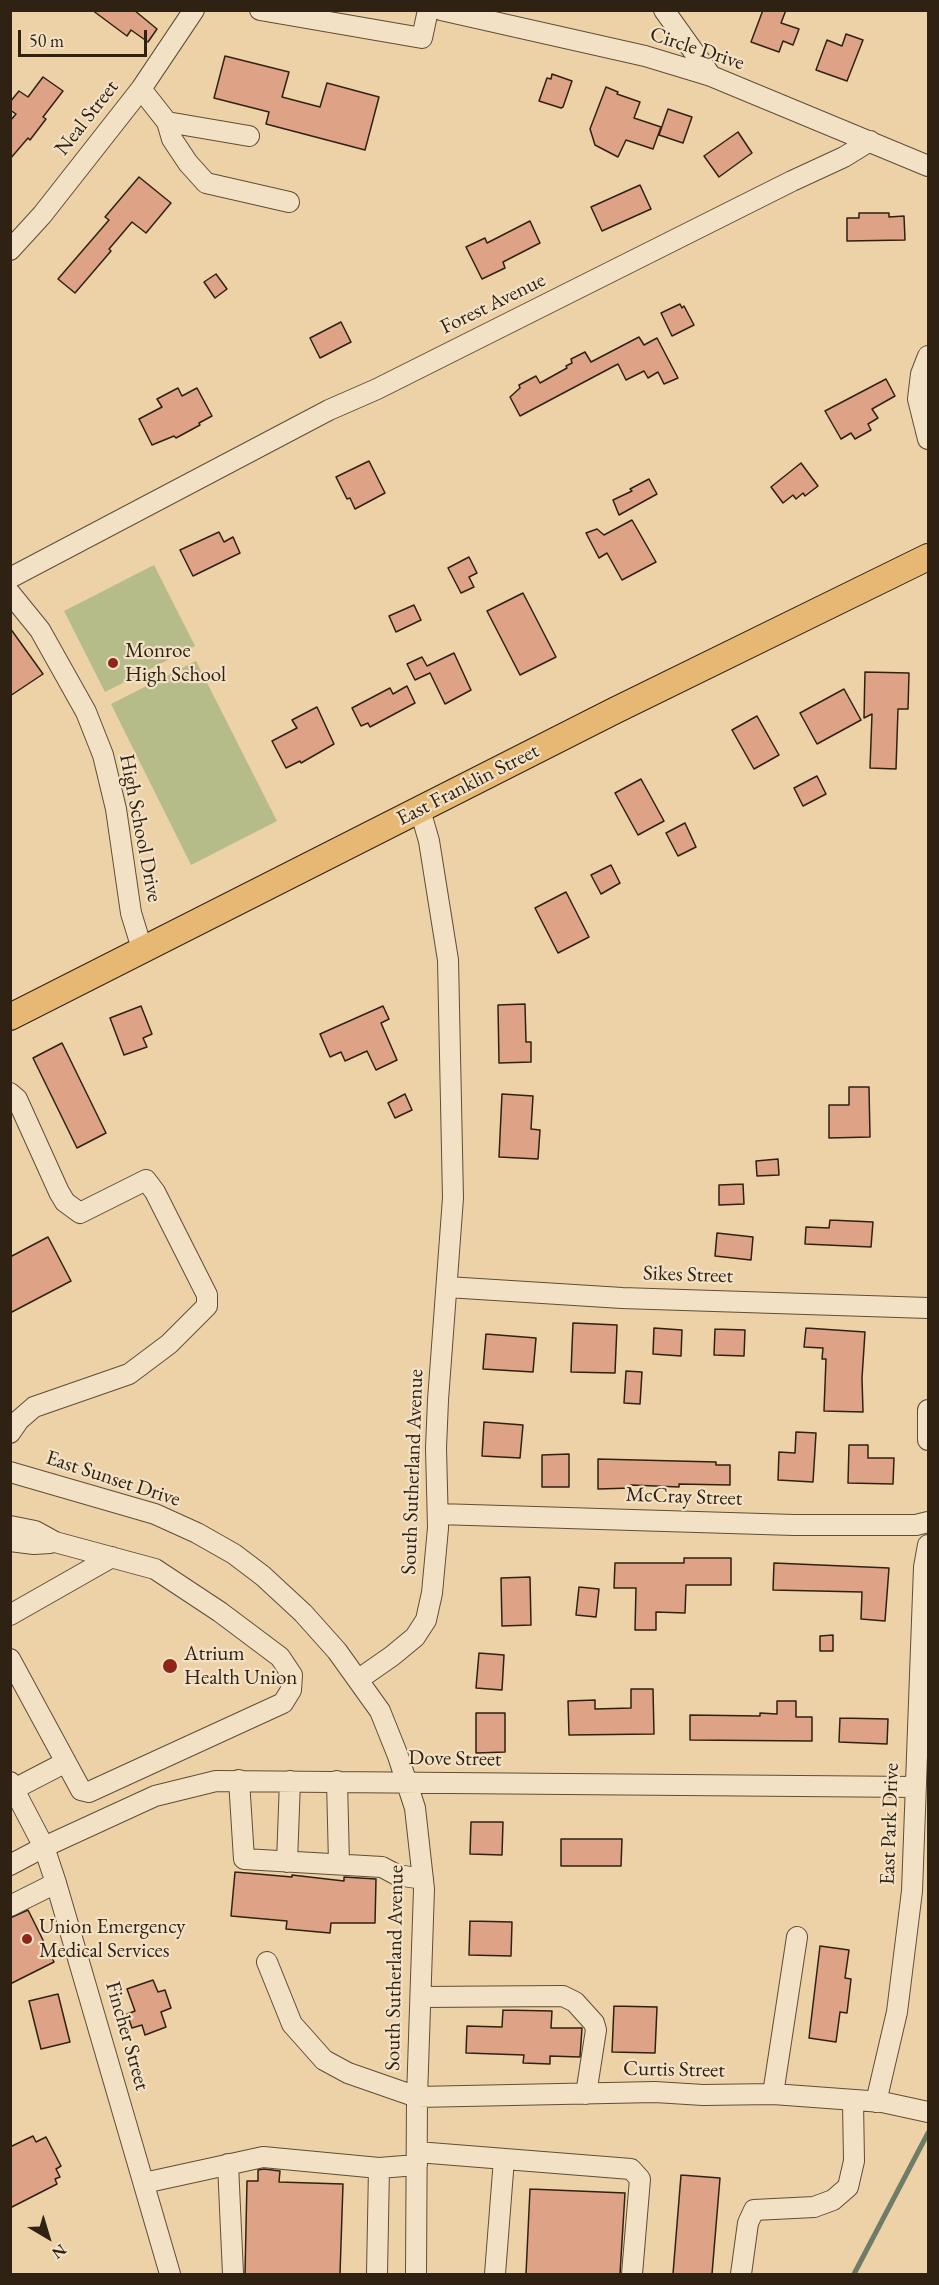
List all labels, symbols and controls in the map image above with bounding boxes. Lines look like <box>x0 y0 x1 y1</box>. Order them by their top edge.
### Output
scale bar <box>21 18 150 56</box>
street label: Circle Drive <box>647 22 747 76</box>
text: 50 m <box>29 29 64 52</box>
street label: Neal Street <box>50 75 124 161</box>
street label: Forest Avenue <box>436 268 550 340</box>
place label: Monroe High School <box>125 638 226 688</box>
marker: Monroe High School <box>106 656 120 670</box>
street label: East Franklin Street <box>393 738 543 832</box>
street label: High School Drive <box>113 752 167 904</box>
street label: Sikes Street <box>643 1261 733 1289</box>
street label: South Sutherland Avenue <box>397 1369 429 1575</box>
street label: East Sunset Drive <box>43 1445 183 1513</box>
street label: McCray Street <box>625 1482 743 1512</box>
place label: Atrium Health Union <box>184 1641 297 1691</box>
marker: Atrium Health Union <box>161 1657 179 1675</box>
street label: Dove Street <box>408 1746 502 1772</box>
street label: East Park Drive <box>875 1763 905 1885</box>
street label: South Sutherland Avenue <box>381 1865 409 2071</box>
place label: Union Emergency Medical Services <box>39 1914 186 1964</box>
marker: Union Emergency Medical Services <box>20 1932 34 1946</box>
street label: Fincher Street <box>99 1979 155 2093</box>
street label: Curtis Street <box>623 2057 725 2083</box>
north arrow <box>18 2207 78 2267</box>
text: N <box>48 2239 71 2264</box>

